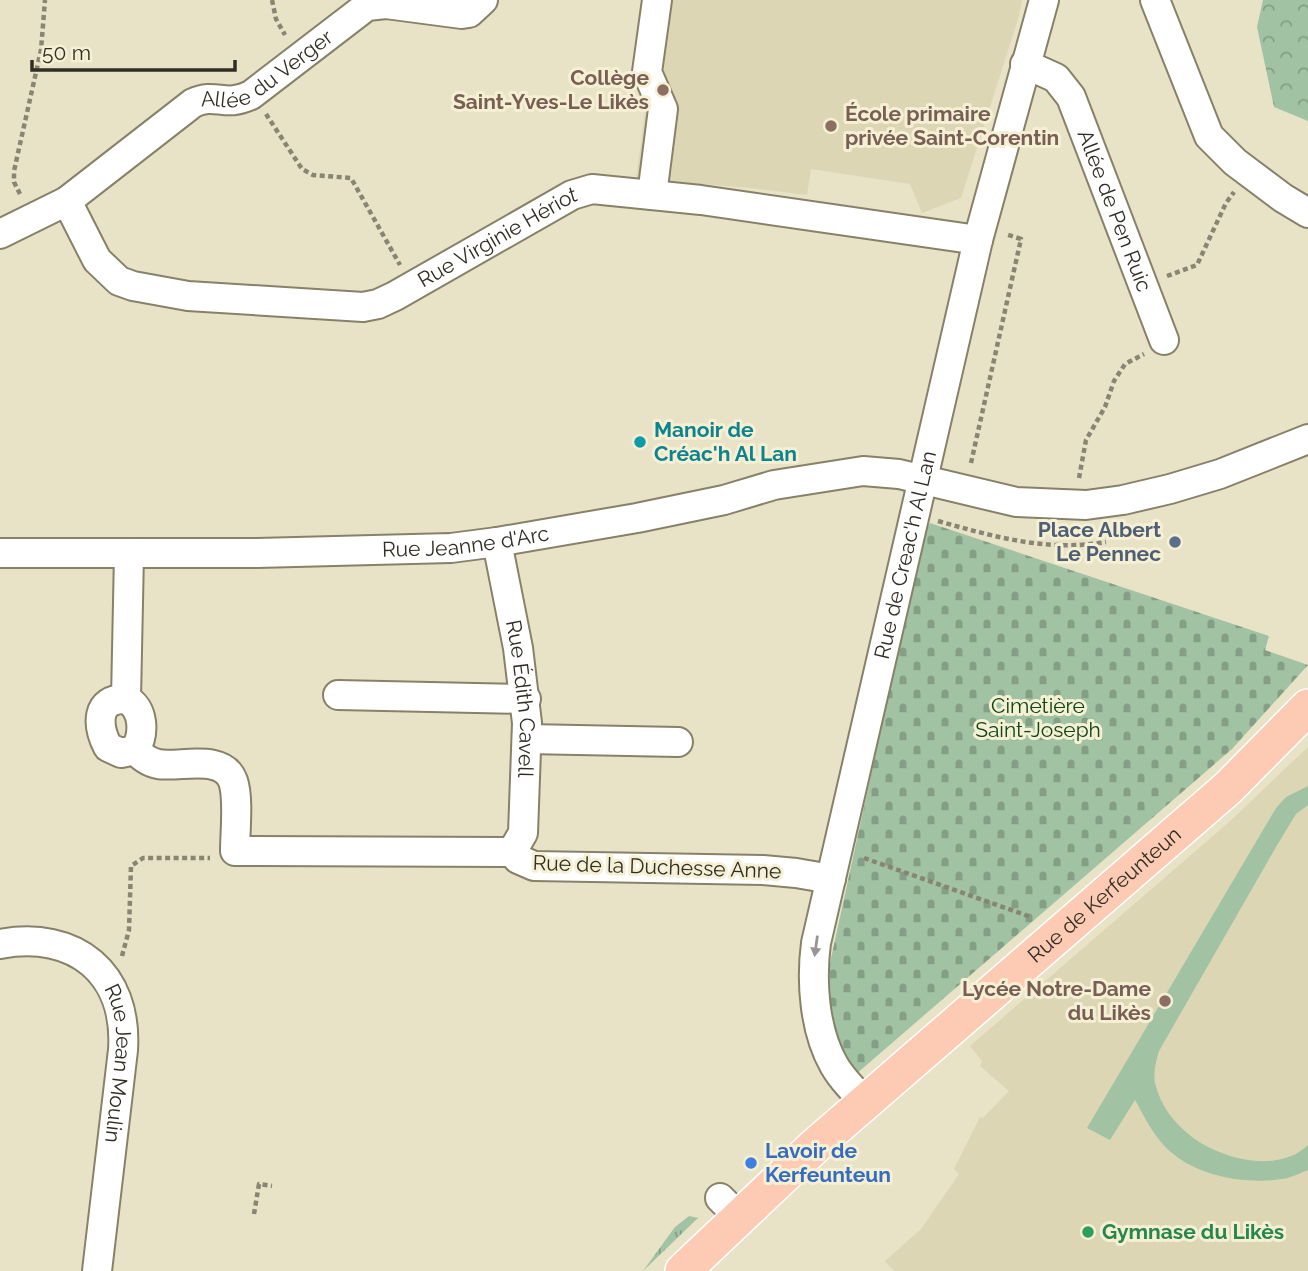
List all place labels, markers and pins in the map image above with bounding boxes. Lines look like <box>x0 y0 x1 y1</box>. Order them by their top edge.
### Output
place label: Collège Saint-Yves-Le Likès <box>453 65 649 114</box>
marker: Collège Saint-Yves-Le Likès <box>655 82 671 98</box>
place label: École primaire privée Saint-Corentin <box>845 101 1059 150</box>
marker: École primaire privée Saint-Corentin <box>823 118 839 134</box>
place label: Manoir de Créac'h Al Lan <box>654 417 797 466</box>
marker: Manoir de Créac'h Al Lan <box>632 434 648 450</box>
place label: Place Albert Le Pennec <box>1038 517 1161 566</box>
marker: Place Albert Le Pennec <box>1167 534 1183 550</box>
place label: Lycée Notre-Dame du Likès <box>962 976 1151 1025</box>
marker: Lycée Notre-Dame du Likès <box>1157 993 1173 1009</box>
place label: Lavoir de Kerfeunteun <box>765 1138 891 1187</box>
marker: Lavoir de Kerfeunteun <box>743 1155 759 1171</box>
place label: Gymnase du Likès <box>1102 1219 1284 1244</box>
marker: Gymnase du Likès <box>1080 1224 1096 1240</box>

